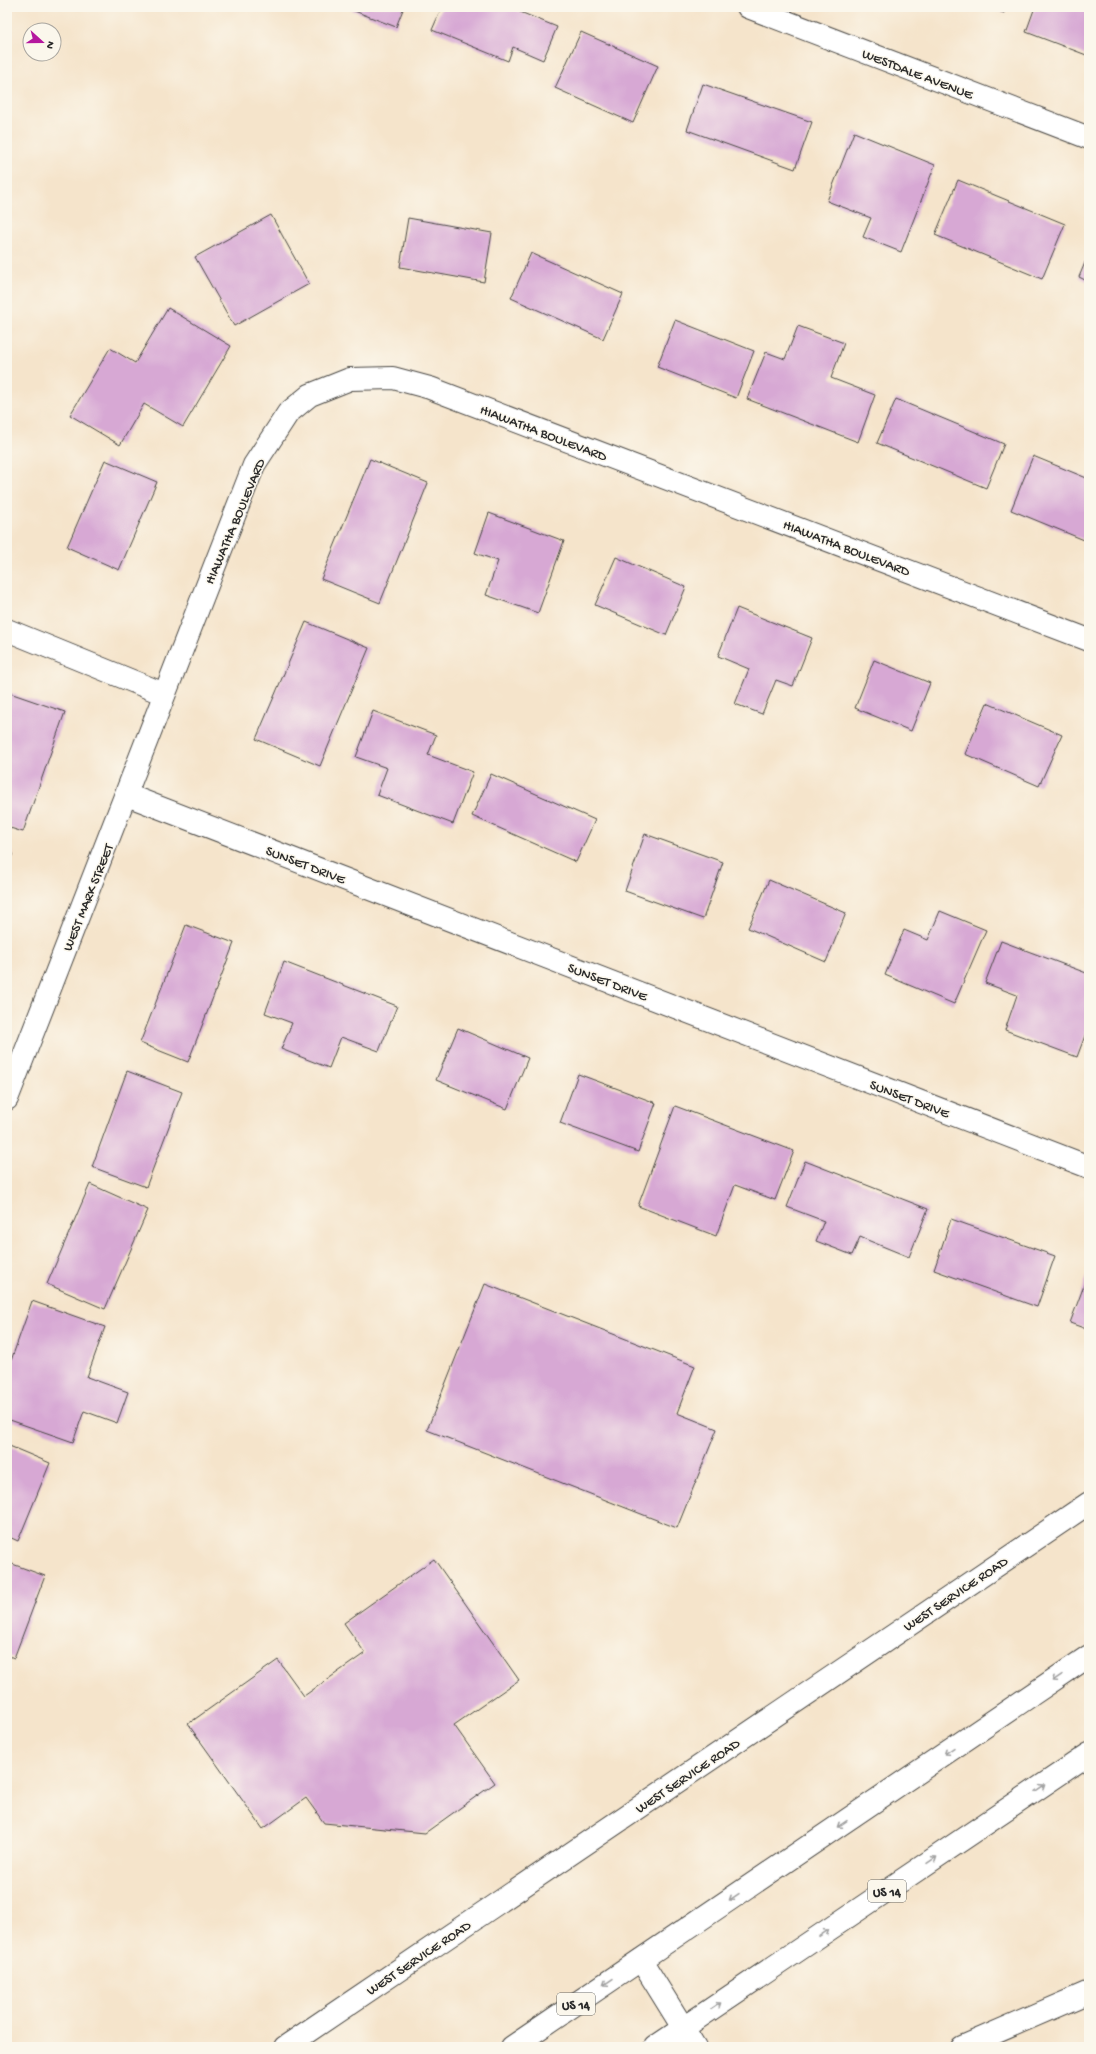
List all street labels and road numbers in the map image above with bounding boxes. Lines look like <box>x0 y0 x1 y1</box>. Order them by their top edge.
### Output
street label: WESTDALE AVENUE <box>859 46 976 105</box>
street label: HIAWATHA BOULEVARD <box>477 402 610 467</box>
street label: HIAWATHA BOULEVARD <box>202 456 271 587</box>
street label: HIAWATHA BOULEVARD <box>780 517 913 582</box>
street label: WEST MARK STREET <box>60 841 119 954</box>
street label: SUNSET DRIVE <box>263 843 349 890</box>
street label: SUNSET DRIVE <box>565 960 651 1007</box>
street label: SUNSET DRIVE <box>867 1077 953 1124</box>
street label: WEST SERVICE ROAD <box>901 1553 1013 1636</box>
street label: WEST SERVICE ROAD <box>633 1735 745 1818</box>
road number: US 14 <box>868 1880 906 1902</box>
street label: WEST SERVICE ROAD <box>364 1917 476 2000</box>
road number: US 14 <box>557 1993 595 2015</box>

